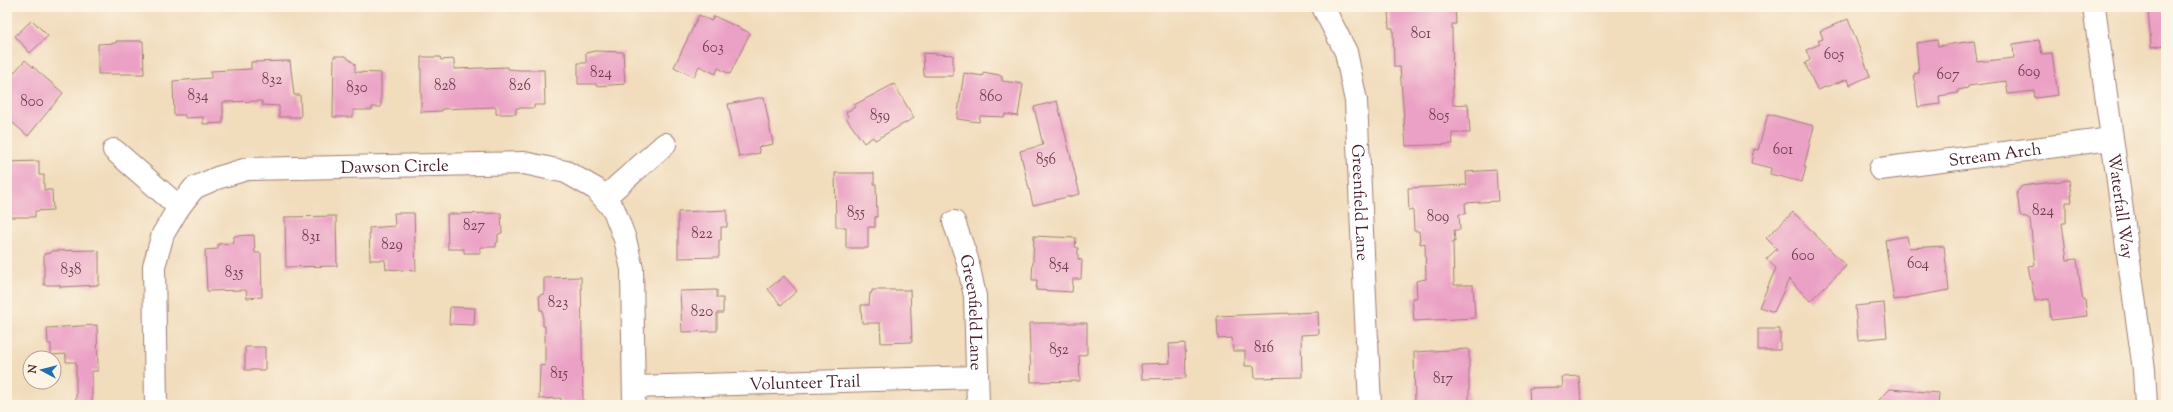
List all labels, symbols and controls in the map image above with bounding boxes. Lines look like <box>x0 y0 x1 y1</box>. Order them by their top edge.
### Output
house number: 801 <box>1411 24 1431 45</box>
house number: 603 <box>702 38 724 59</box>
house number: 605 <box>1824 45 1844 66</box>
house number: 609 <box>2018 62 2040 83</box>
house number: 824 <box>590 63 612 84</box>
house number: 607 <box>1937 65 1960 86</box>
house number: 832 <box>262 70 282 91</box>
house number: 828 <box>434 76 456 97</box>
house number: 826 <box>509 76 531 97</box>
house number: 830 <box>346 78 368 99</box>
house number: 834 <box>187 86 209 107</box>
house number: 860 <box>980 87 1003 108</box>
house number: 800 <box>20 92 44 113</box>
house number: 859 <box>870 106 890 127</box>
house number: 805 <box>1429 106 1449 127</box>
street label: Stream Arch <box>1948 138 2043 174</box>
house number: 601 <box>1773 140 1793 161</box>
street label: Greenfield Lane <box>1344 143 1373 262</box>
house number: 856 <box>1036 150 1056 171</box>
street label: Waterfall Way <box>2100 152 2139 261</box>
street label: Dawson Circle <box>340 155 449 181</box>
house number: 824 <box>2032 201 2054 222</box>
house number: 855 <box>847 203 865 224</box>
house number: 809 <box>1427 207 1449 228</box>
house number: 827 <box>463 216 485 237</box>
house number: 822 <box>691 224 713 245</box>
house number: 831 <box>302 227 320 248</box>
house number: 829 <box>381 235 403 256</box>
house number: 600 <box>1791 246 1815 267</box>
street label: Greenfield Lane <box>952 252 987 371</box>
house number: 604 <box>1907 254 1930 275</box>
house number: 854 <box>1049 255 1070 276</box>
house number: 838 <box>60 260 82 281</box>
house number: 835 <box>225 263 243 284</box>
house number: 823 <box>548 293 568 314</box>
house number: 820 <box>691 302 713 323</box>
house number: 816 <box>1254 338 1274 359</box>
house number: 852 <box>1049 340 1069 361</box>
north arrow <box>22 350 62 390</box>
text: N <box>24 363 42 375</box>
house number: 815 <box>550 364 568 385</box>
house number: 817 <box>1433 369 1454 390</box>
street label: Volunteer Trail <box>749 370 861 398</box>

